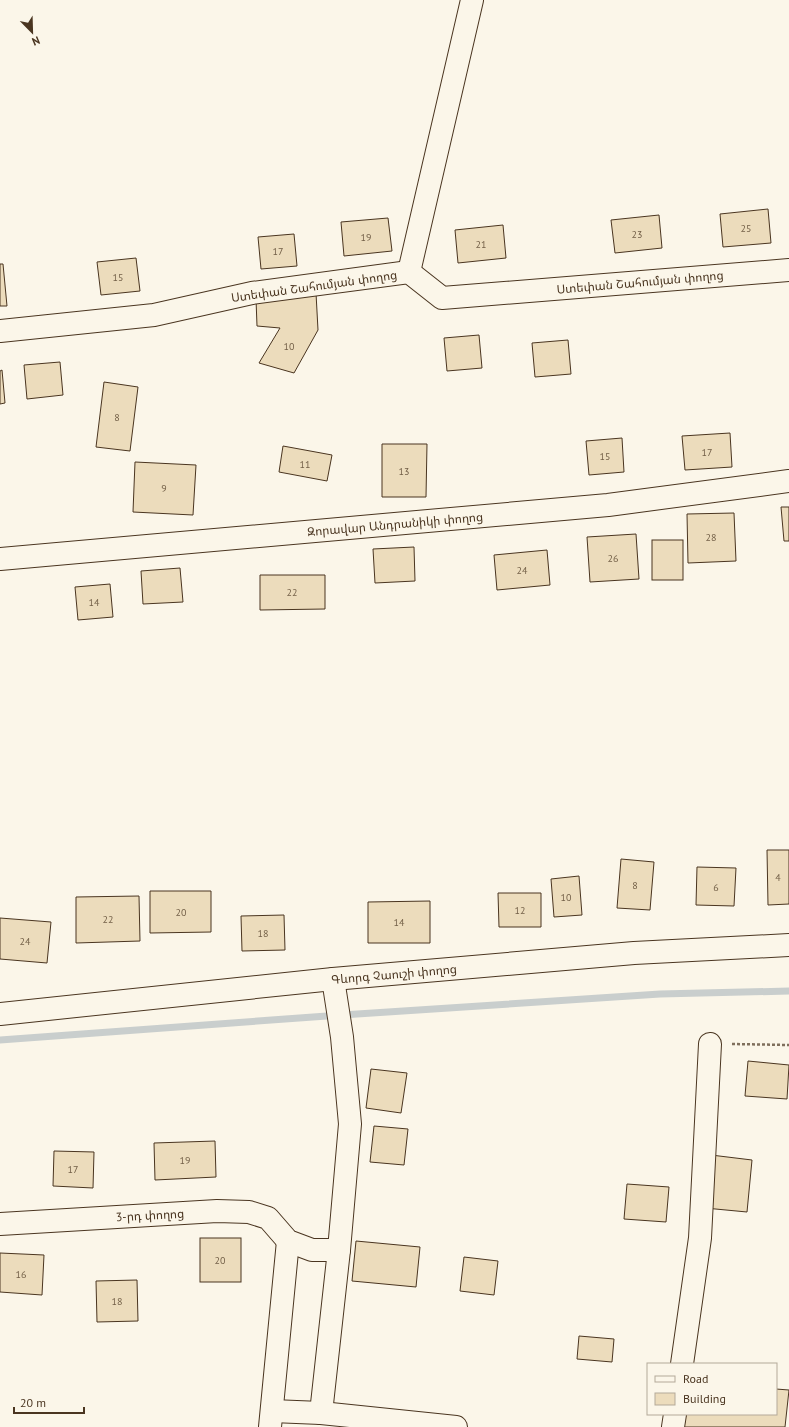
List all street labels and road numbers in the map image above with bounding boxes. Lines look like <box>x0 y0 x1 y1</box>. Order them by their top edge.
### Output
street label: Ստեփան Շահումյան փողոց <box>230 267 398 305</box>
street label: Ստեփան Շահումյան փողոց <box>556 267 724 297</box>
street label: Զորավար Անդրանիկի փողոց <box>306 509 484 539</box>
street label: Գևորգ Չաուշի փողոց <box>331 961 457 987</box>
street label: 3-րդ փողոց <box>115 1206 185 1224</box>

